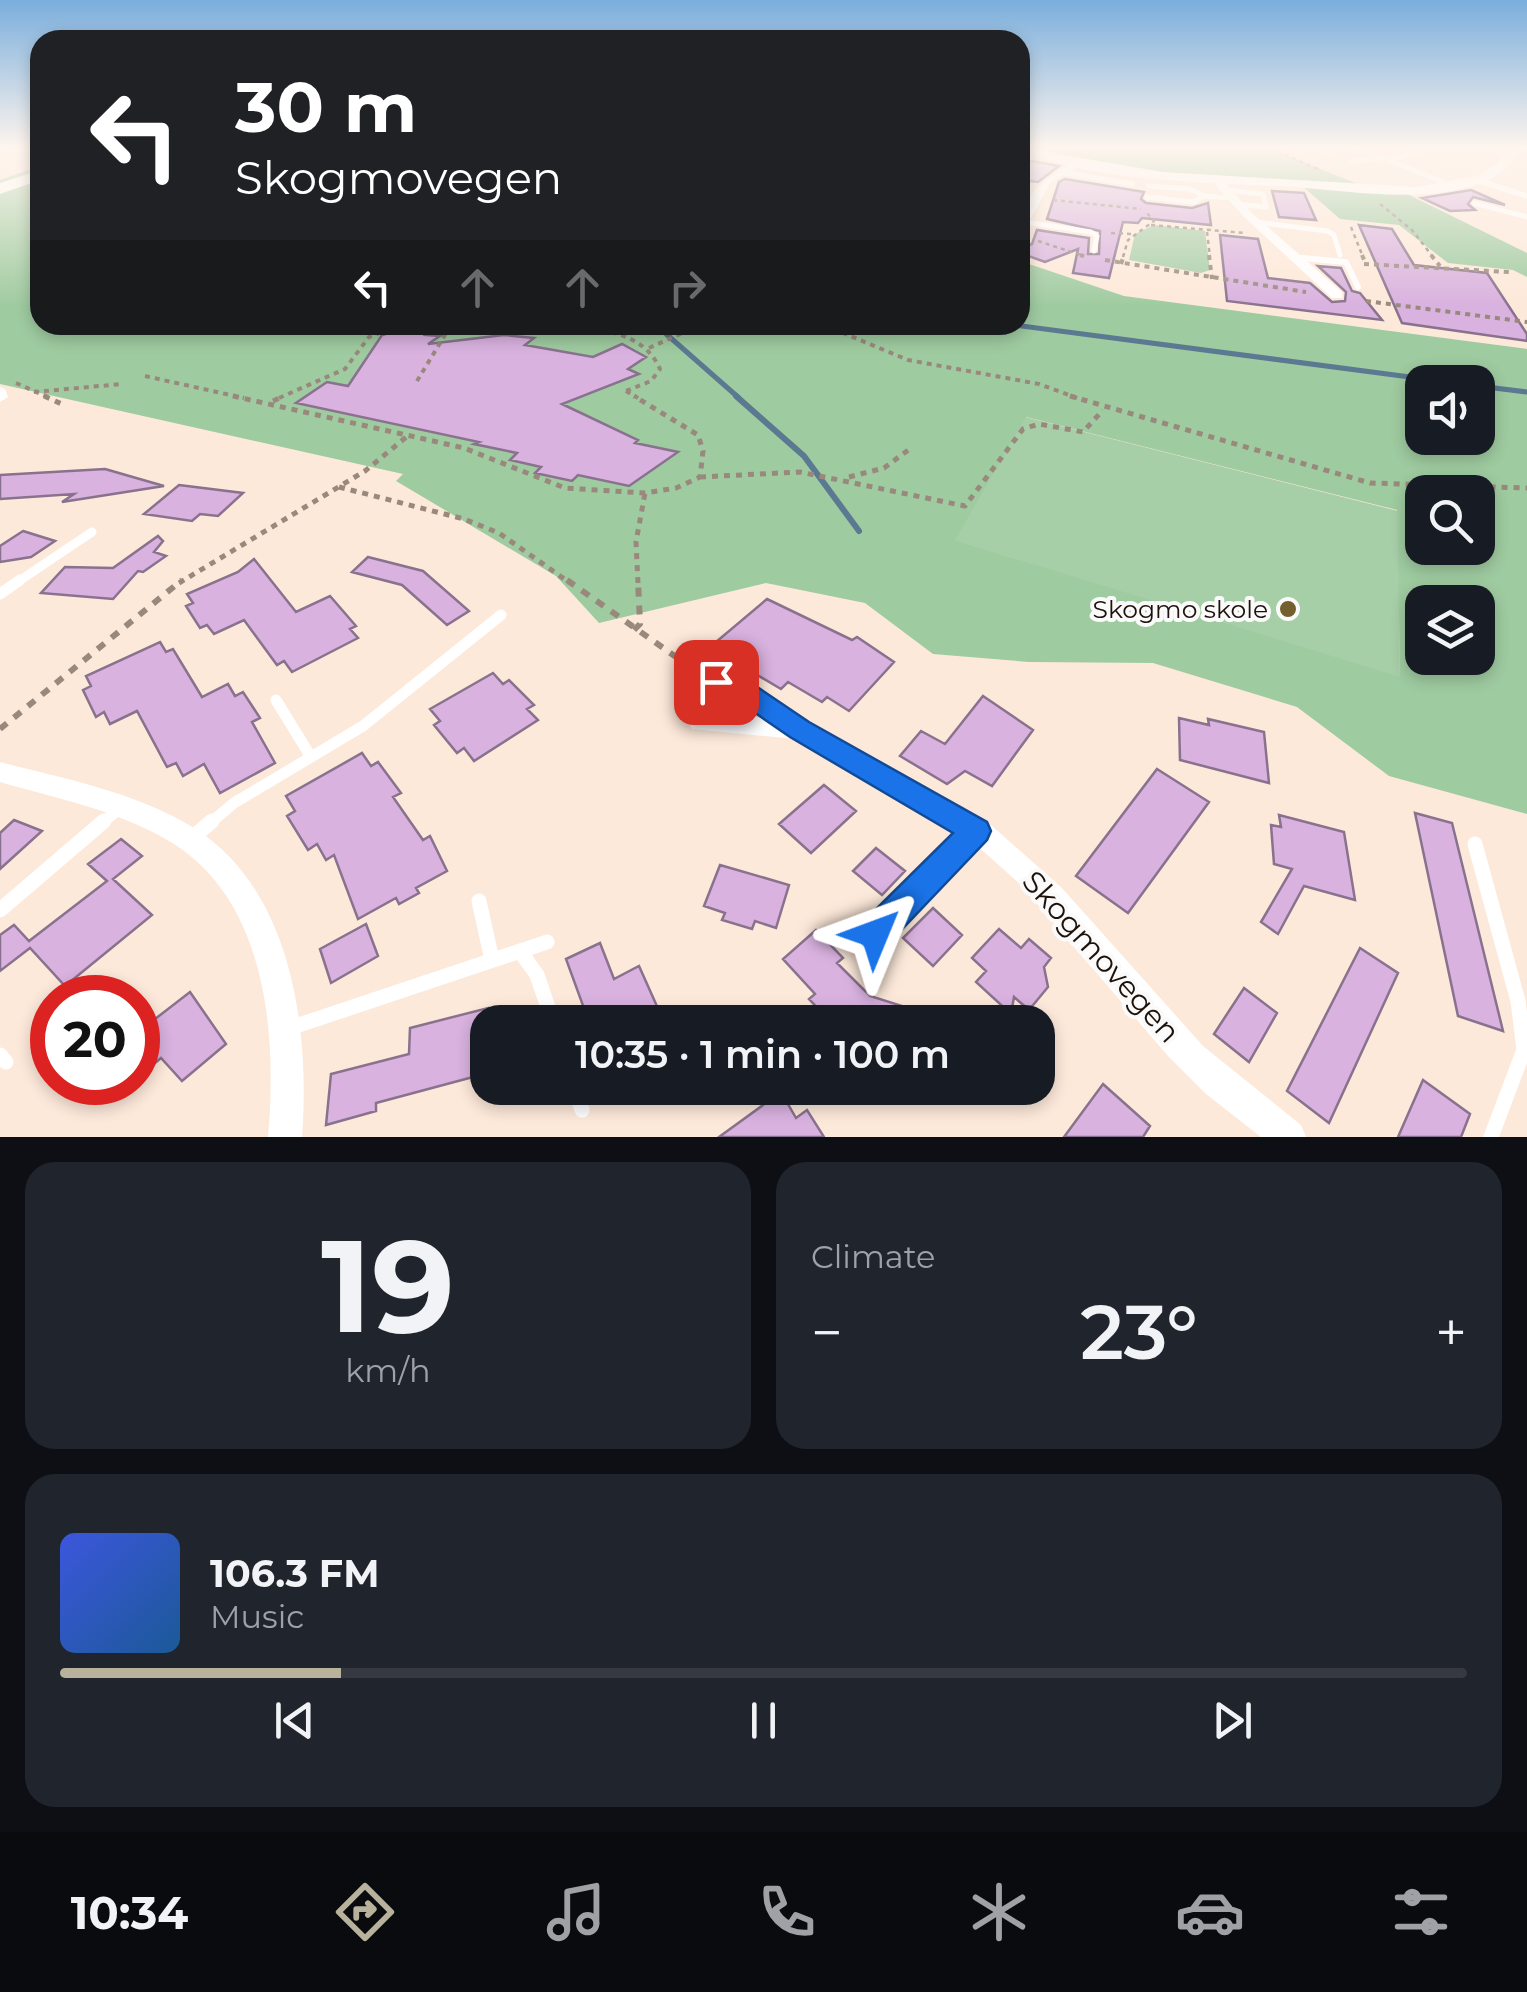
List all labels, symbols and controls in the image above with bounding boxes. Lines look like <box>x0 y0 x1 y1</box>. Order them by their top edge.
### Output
text: 30 m <box>235 64 417 150</box>
icon: left <box>70 70 200 200</box>
text: Skogmovegen <box>235 150 562 205</box>
icon: left <box>345 260 400 315</box>
icon: ahead <box>450 260 505 315</box>
icon: ahead <box>555 260 610 315</box>
icon: right <box>660 260 715 315</box>
map controls <box>1405 365 1495 675</box>
button: sound <box>1405 365 1495 455</box>
button: search <box>1405 475 1495 565</box>
button: layers <box>1405 585 1495 675</box>
place label: Skogmo skole <box>1093 594 1268 624</box>
marker: Skogmo skole <box>1277 598 1299 620</box>
pin <box>674 640 759 725</box>
icon: arrive <box>689 655 744 710</box>
street label: Skogmovegen <box>1015 863 1188 1050</box>
position arrow <box>823 882 927 986</box>
speed limit sign: 20 <box>30 975 160 1105</box>
text: 10:35 · 1 min · 100 m <box>575 1031 950 1078</box>
text: 19 <box>321 1206 455 1365</box>
text: Climate <box>811 1237 935 1276</box>
text: 23° <box>1080 1286 1198 1378</box>
text: − <box>811 1299 843 1366</box>
text: + <box>1435 1299 1467 1366</box>
text: km/h <box>345 1351 431 1390</box>
text: 106.3 FM <box>210 1550 379 1597</box>
text: Music <box>210 1597 304 1636</box>
icon: previous <box>267 1693 322 1748</box>
icon: pause <box>736 1693 791 1748</box>
icon: next <box>1205 1693 1260 1748</box>
icon: directions <box>330 1877 400 1947</box>
icon: music <box>541 1877 611 1947</box>
icon: phone <box>752 1877 822 1947</box>
icon: climate <box>964 1877 1034 1947</box>
icon: car <box>1175 1877 1245 1947</box>
icon: filters <box>1386 1877 1456 1947</box>
text: 10:34 <box>71 1885 188 1940</box>

